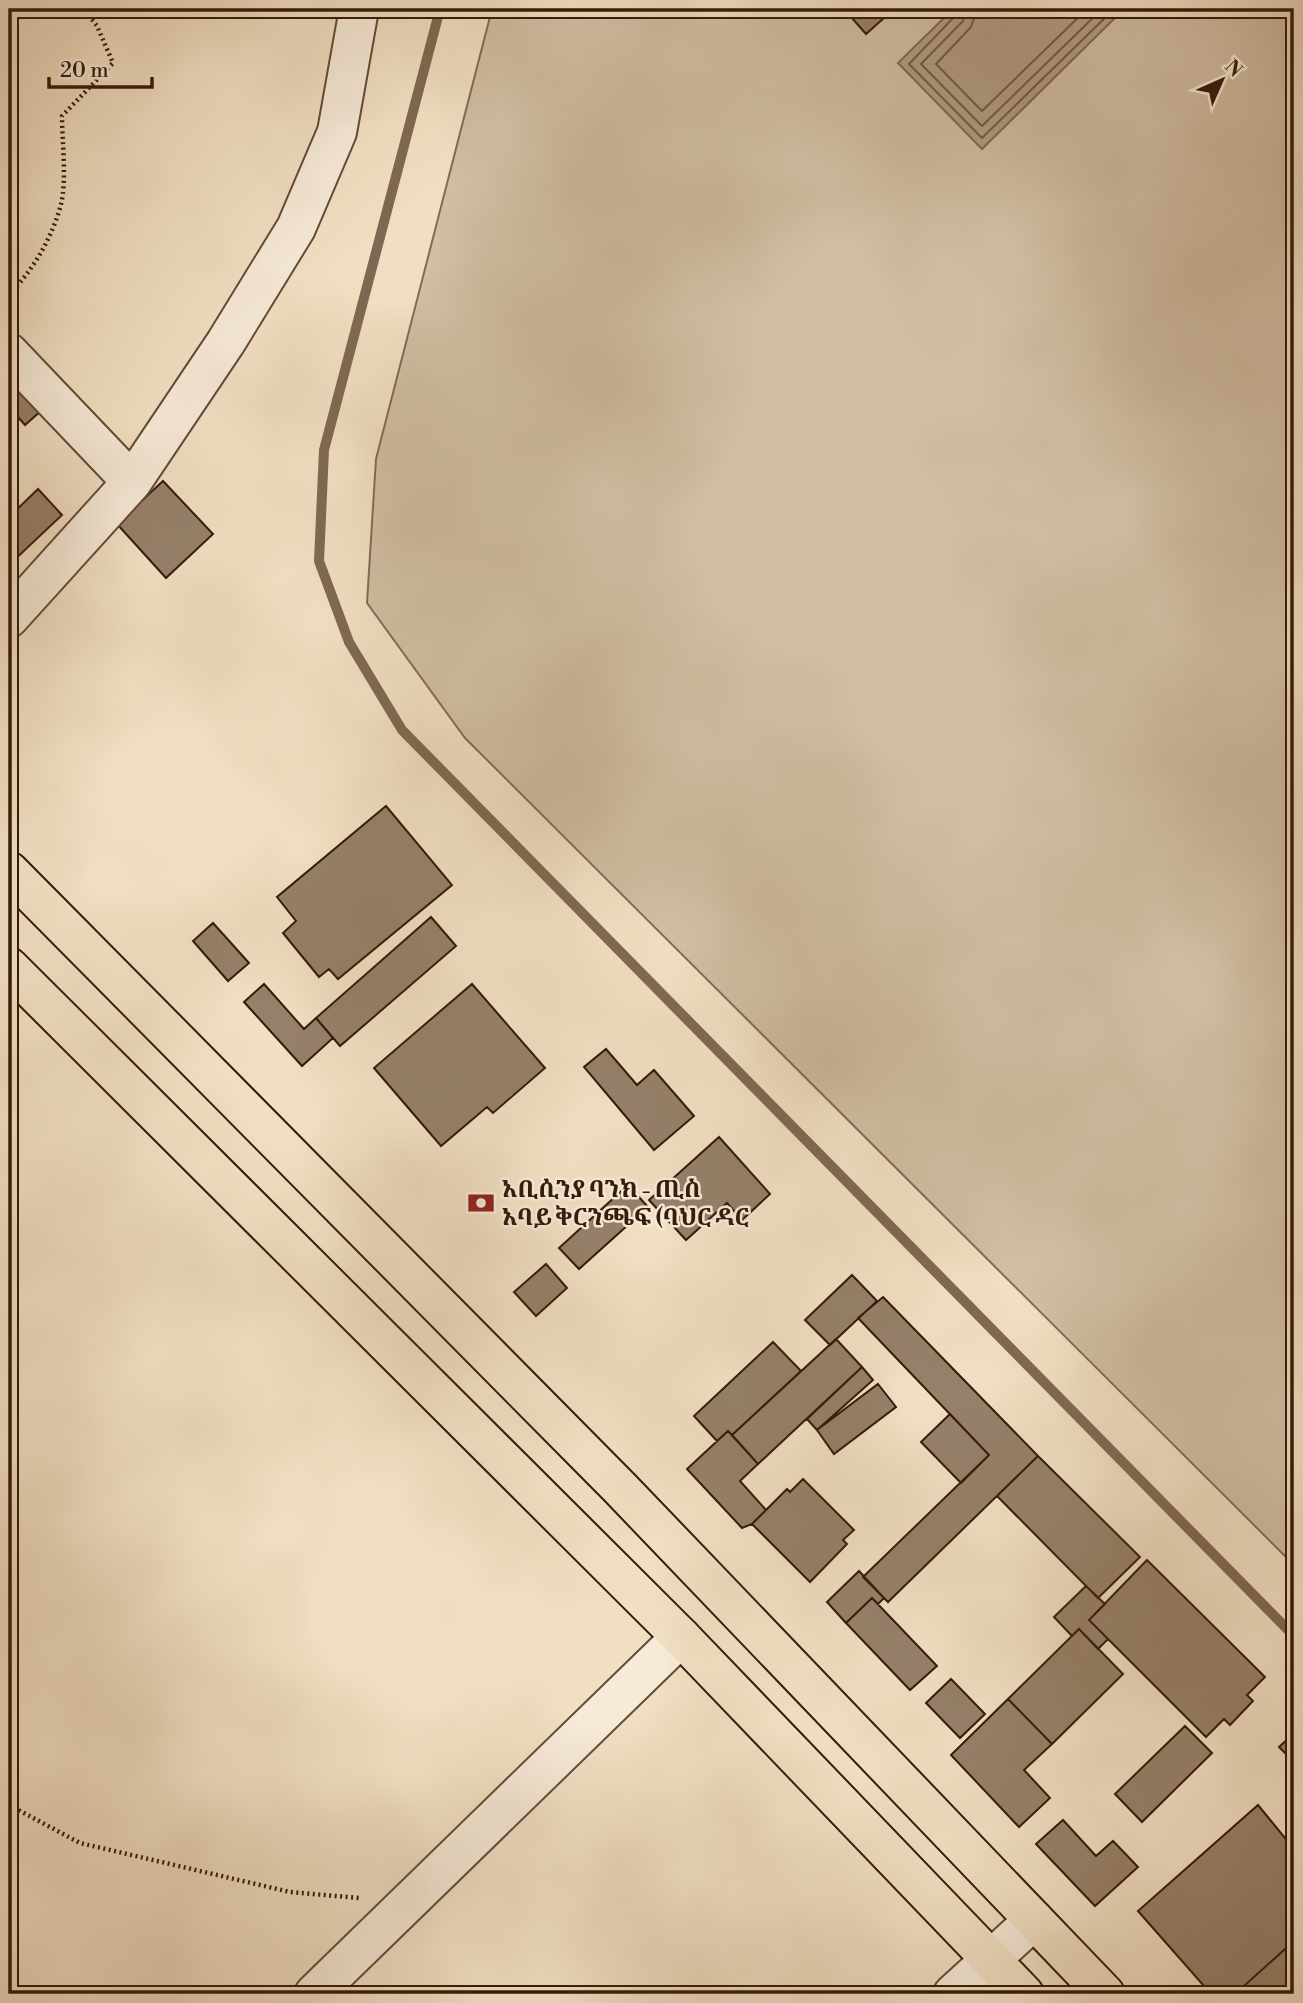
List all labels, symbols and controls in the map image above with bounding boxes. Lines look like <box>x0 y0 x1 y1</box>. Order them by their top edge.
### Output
scale bar <box>49 46 152 90</box>
north arrow <box>1188 46 1258 116</box>
text: N <box>1220 55 1247 82</box>
text: 20 m <box>60 58 109 84</box>
place label: አቢሲንያ ባንክ - ጢስ አባይ ቅርንጫፍ (ባህር ዳር <box>502 1175 749 1233</box>
bank icon: አቢሲንያ ባንክ - ጢስ አባይ ቅርንጫፍ (ባህር ዳር <box>466 1188 496 1218</box>

